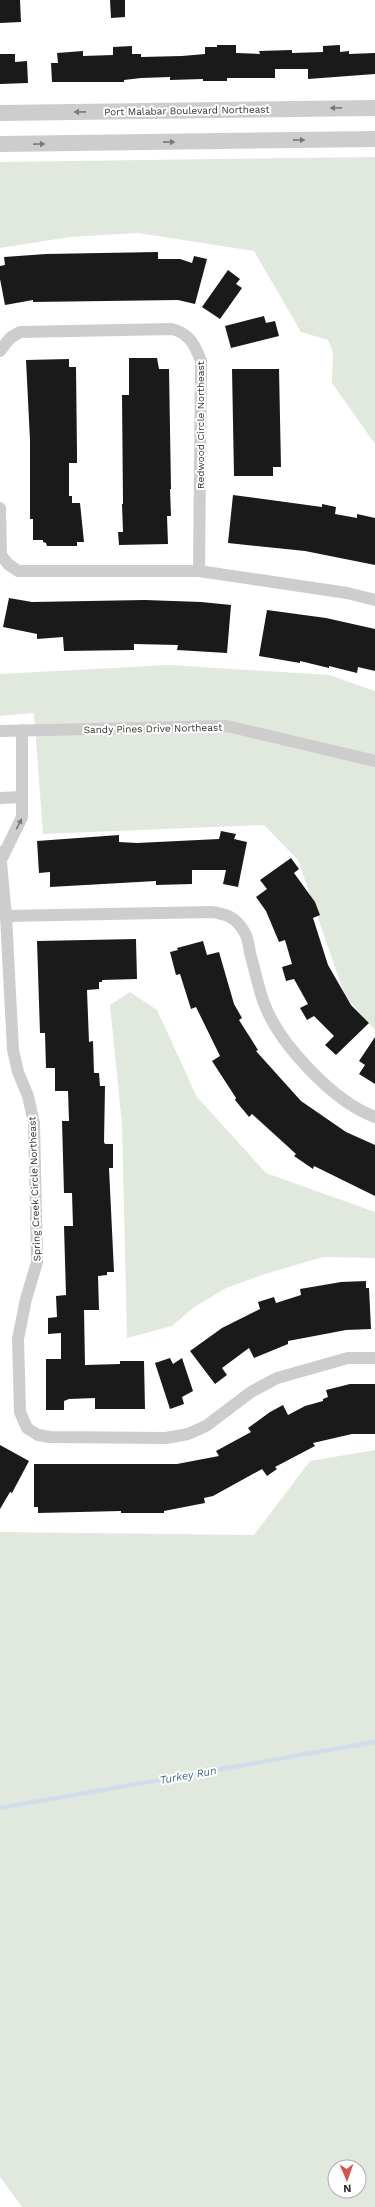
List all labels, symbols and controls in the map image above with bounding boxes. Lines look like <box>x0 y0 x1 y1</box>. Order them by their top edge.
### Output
street label: Port Malabar Boulevard Northeast <box>104 104 271 117</box>
one-way arrow <box>329 105 342 111</box>
one-way arrow <box>73 109 86 115</box>
one-way arrow <box>293 137 306 143</box>
one-way arrow <box>163 139 176 145</box>
one-way arrow <box>33 140 45 147</box>
street label: Redwood Circle Northeast <box>195 360 206 489</box>
street label: Sandy Pines Drive Northeast <box>84 722 223 735</box>
one-way arrow <box>16 818 22 829</box>
street label: Spring Creek Circle Northeast <box>26 1115 43 1262</box>
water label: Turkey Run <box>159 1764 218 1787</box>
north arrow <box>327 2159 367 2199</box>
text: N <box>343 2182 352 2195</box>

